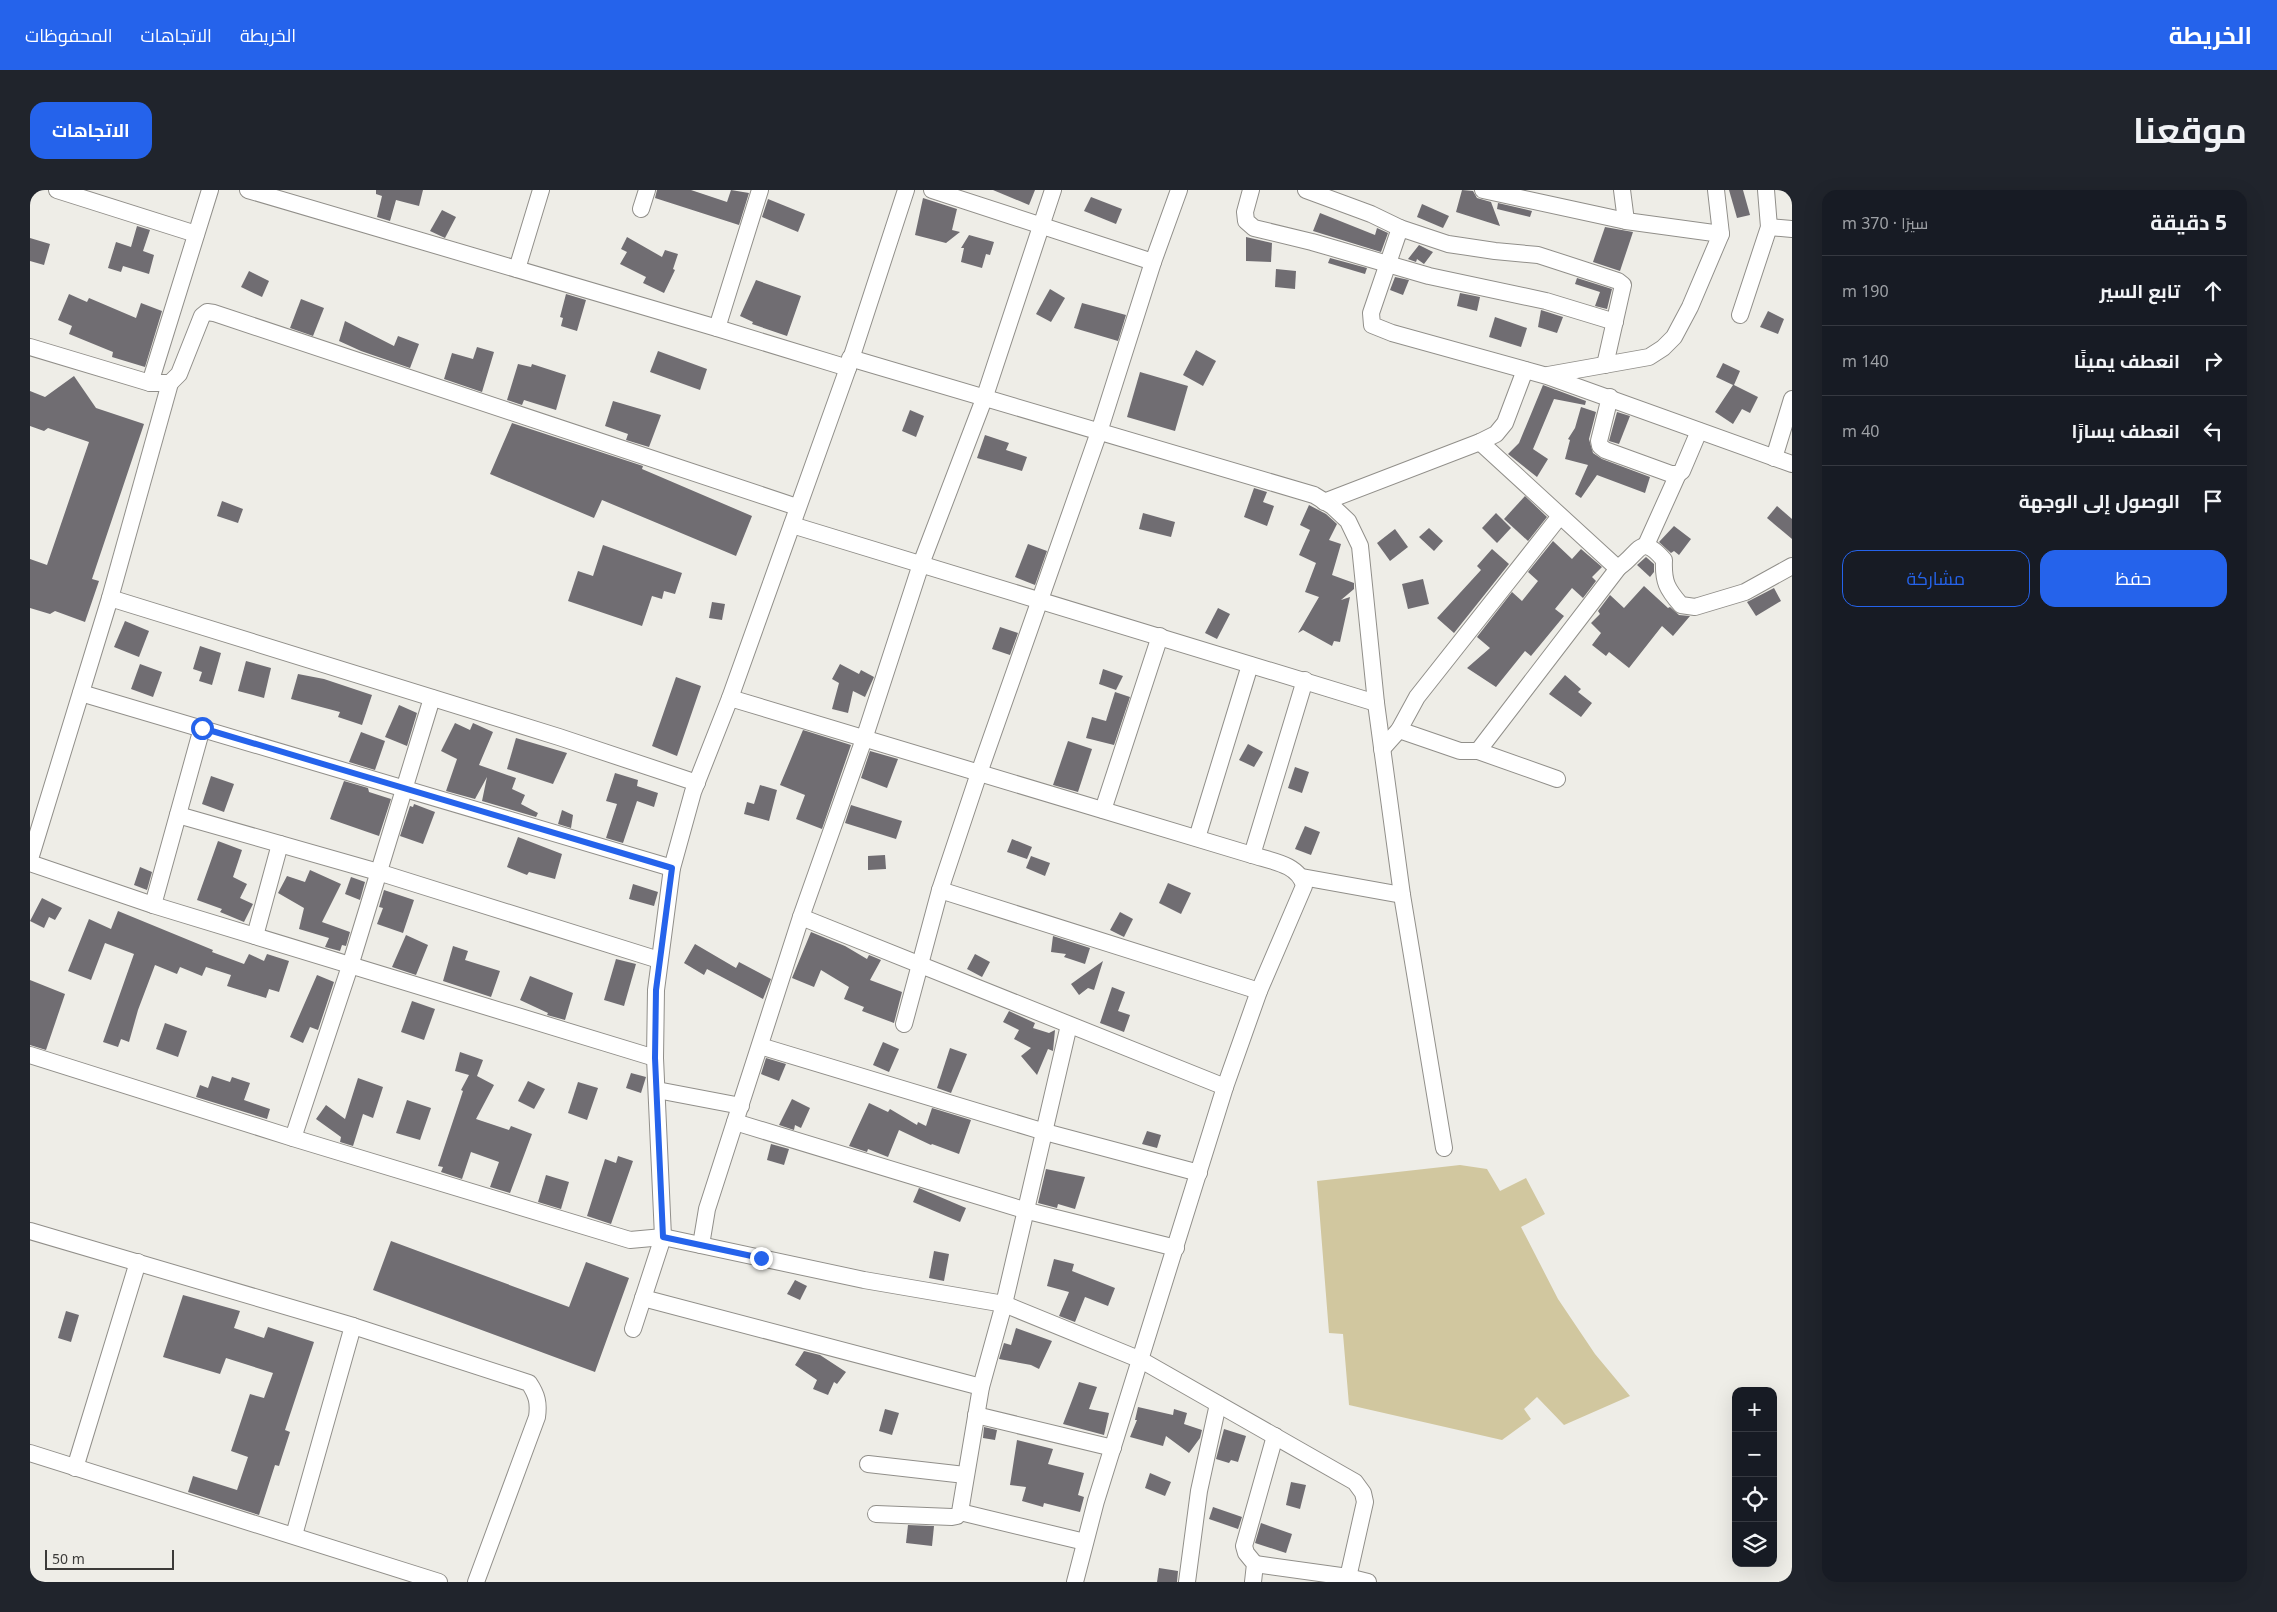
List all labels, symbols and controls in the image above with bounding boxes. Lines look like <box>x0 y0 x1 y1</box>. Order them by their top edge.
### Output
text: الخريطة <box>2169 18 2252 51</box>
text: المحفوظات <box>25 23 113 47</box>
text: الاتجاهات <box>141 23 212 47</box>
text: الخريطة <box>240 23 296 47</box>
button: الاتجاهات <box>30 102 152 159</box>
text: موقعنا <box>2133 106 2247 153</box>
text: 5 دقيقة <box>2150 208 2227 236</box>
text: سيرًا · 370 m <box>1842 212 1928 234</box>
icon: ahead <box>2199 277 2227 305</box>
text: تابع السير <box>2100 278 2180 304</box>
text: 190 m <box>1842 280 1889 302</box>
icon: right <box>2199 347 2227 375</box>
text: انعطف يمينًا <box>2074 348 2180 374</box>
text: 140 m <box>1842 350 1889 372</box>
icon: left <box>2199 417 2227 445</box>
text: انعطف يسارًا <box>2071 418 2180 444</box>
text: 40 m <box>1842 420 1879 442</box>
icon: arrive <box>2199 487 2227 515</box>
text: الوصول إلى الوجهة <box>2019 488 2180 514</box>
button: مشاركة <box>1842 550 2030 607</box>
button: حفظ <box>2040 550 2227 607</box>
route start <box>191 717 214 740</box>
route end <box>750 1247 773 1270</box>
map controls <box>1732 1387 1777 1567</box>
button: + <box>1732 1387 1777 1432</box>
button: − <box>1732 1432 1777 1477</box>
button: locate <box>1732 1477 1777 1522</box>
button: layers <box>1732 1522 1777 1567</box>
scale bar <box>45 1547 174 1570</box>
text: 50 m <box>52 1549 85 1568</box>

